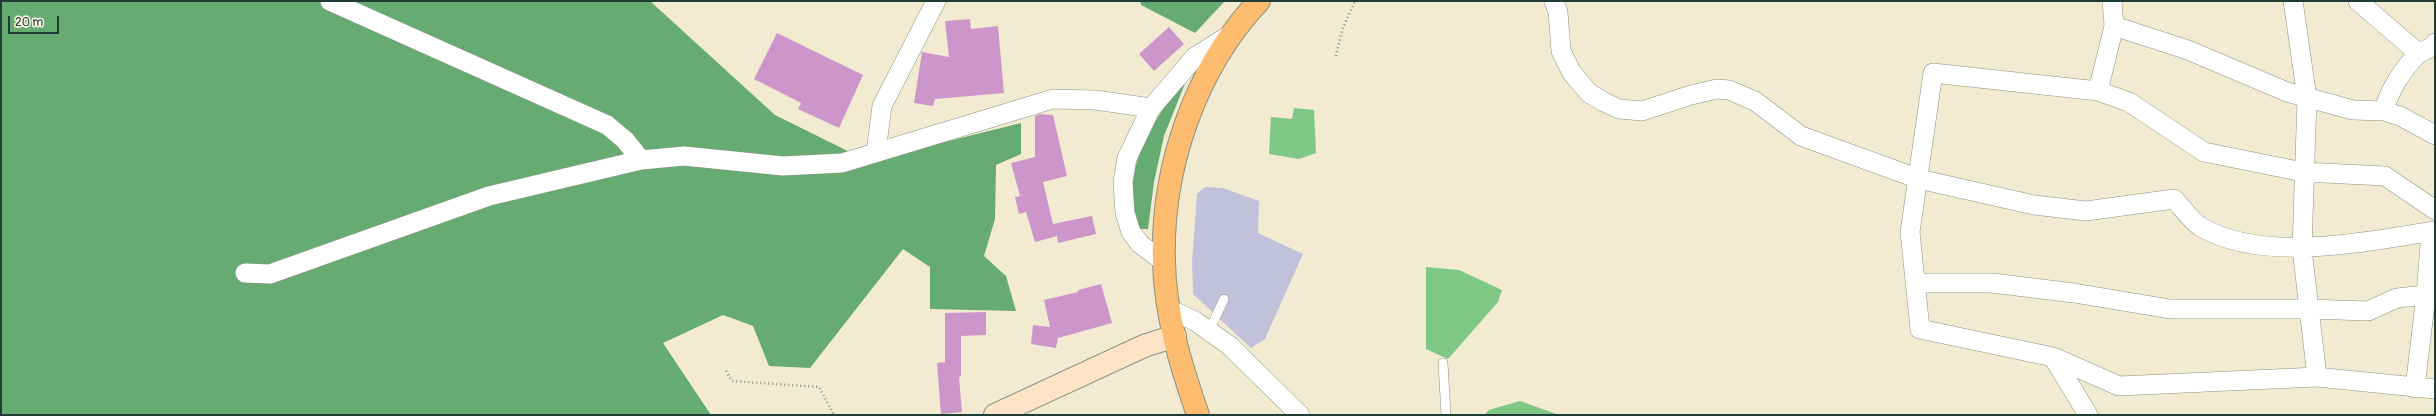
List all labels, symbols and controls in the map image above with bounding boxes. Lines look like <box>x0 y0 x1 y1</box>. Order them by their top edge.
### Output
scale bar <box>10 8 61 34</box>
text: 20 m <box>15 15 43 30</box>

